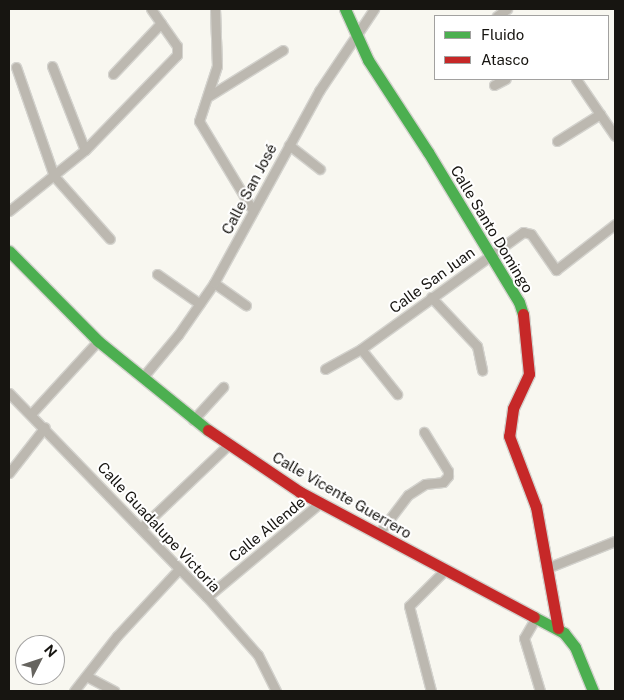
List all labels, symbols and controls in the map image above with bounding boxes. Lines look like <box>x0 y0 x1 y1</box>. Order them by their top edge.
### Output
legend <box>434 15 609 80</box>
text: Fluido <box>481 26 524 43</box>
text: Atasco <box>481 51 529 68</box>
street label: Calle San José <box>218 141 280 237</box>
street label: Calle Santo Domingo <box>447 162 537 296</box>
street label: Calle San Juan <box>386 243 478 317</box>
street label: Calle Vicente Guerrero <box>269 448 415 542</box>
street label: Calle Guadalupe Victoria <box>94 458 224 596</box>
street label: Calle Allende <box>225 493 309 565</box>
north arrow <box>15 635 65 685</box>
text: N <box>41 641 60 660</box>

